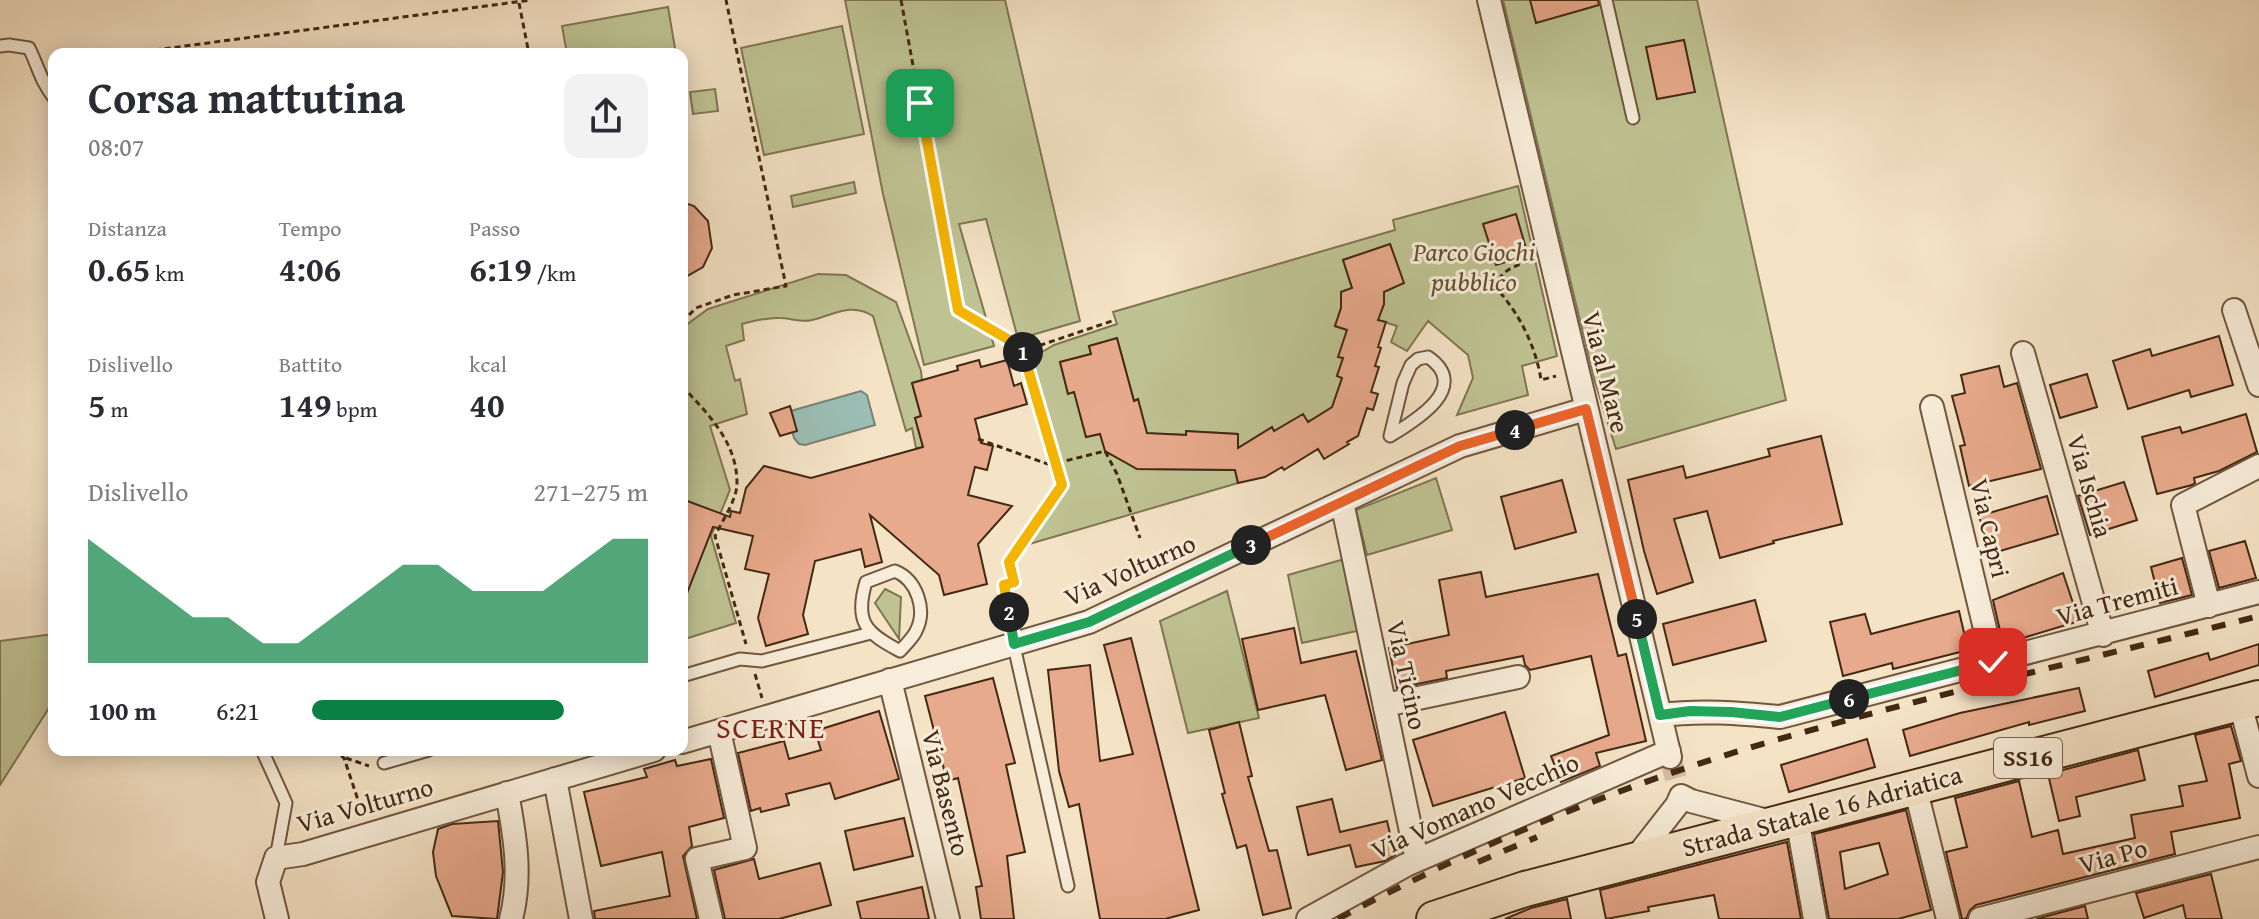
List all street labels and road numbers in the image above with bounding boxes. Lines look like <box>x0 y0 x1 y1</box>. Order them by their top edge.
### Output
street label: Via al Mare <box>1573 307 1640 437</box>
street label: Via Ischia <box>2057 430 2124 543</box>
street label: Via Capri <box>1960 474 2021 581</box>
street label: Via Volturno <box>1058 523 1202 616</box>
street label: Via Tremiti <box>2052 566 2182 635</box>
street label: Via Ticino <box>1377 617 1438 733</box>
street label: Via Basento <box>912 726 981 860</box>
road number: SS16 <box>1994 738 2062 778</box>
street label: Via Vomano Vecchio <box>1365 742 1585 869</box>
street label: Strada Statale 16 Adriatica <box>1678 754 1967 867</box>
street label: Via Volturno <box>292 766 438 843</box>
street label: Via Po <box>2074 828 2152 883</box>

